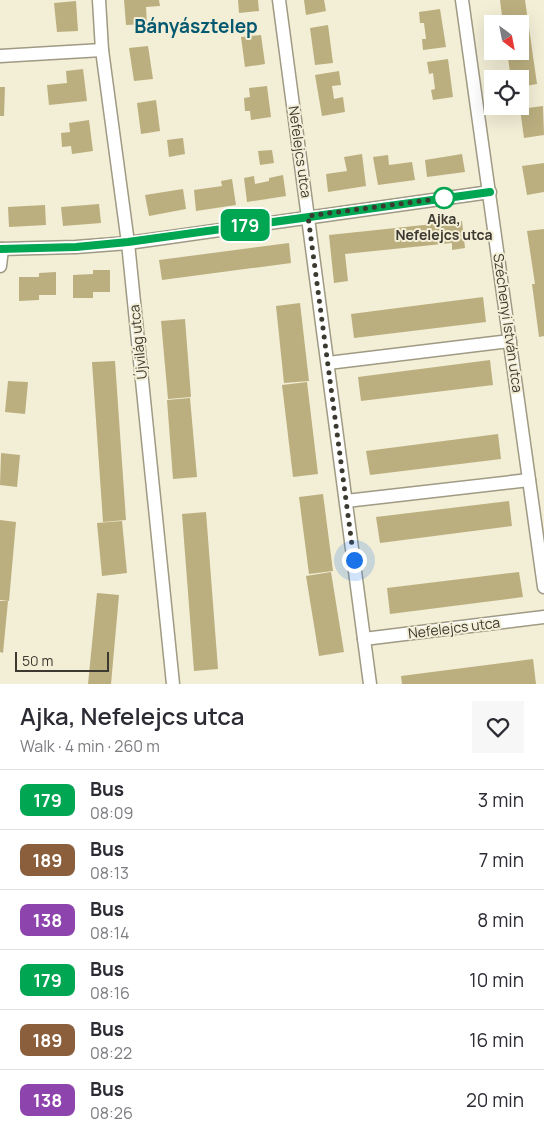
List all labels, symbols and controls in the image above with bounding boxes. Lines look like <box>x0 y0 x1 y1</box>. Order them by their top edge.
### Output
district label: Bányásztelep <box>134 13 258 39</box>
north arrow <box>484 15 529 60</box>
map controls <box>484 15 529 115</box>
button: locate <box>484 70 529 115</box>
street label: Nefelejcs utca <box>285 105 316 199</box>
marker: Ajka, Nefelejcs utca <box>433 187 455 209</box>
line badge: 179 <box>216 209 274 241</box>
place label: Ajka, Nefelejcs utca <box>395 209 493 244</box>
text: 179 <box>231 213 259 237</box>
street label: Széchenyi István utca <box>489 252 528 394</box>
street label: Újvilág utca <box>124 304 151 380</box>
your location <box>342 548 367 573</box>
street label: Nefelejcs utca <box>407 612 501 643</box>
scale bar <box>15 649 109 672</box>
text: 50 m <box>22 651 53 670</box>
text: Ajka, Nefelejcs utca <box>20 699 244 732</box>
button: heart <box>472 701 524 753</box>
text: Walk · 4 min · 260 m <box>20 735 160 757</box>
text: Bus <box>90 776 124 802</box>
text: 3 min <box>478 787 524 813</box>
text: 179 <box>33 788 62 812</box>
text: 08:09 <box>90 802 134 824</box>
text: Bus <box>90 836 124 862</box>
text: 7 min <box>479 847 524 873</box>
text: 189 <box>32 848 63 872</box>
text: 08:13 <box>90 862 129 884</box>
text: Bus <box>90 896 124 922</box>
text: 8 min <box>477 907 524 933</box>
text: 138 <box>33 908 62 932</box>
text: 08:14 <box>90 922 130 944</box>
text: Bus <box>90 956 124 982</box>
text: 10 min <box>469 967 524 993</box>
text: 179 <box>33 968 62 992</box>
text: 08:16 <box>90 982 130 1004</box>
text: Bus <box>90 1016 124 1042</box>
text: 16 min <box>469 1027 524 1053</box>
text: 189 <box>32 1028 63 1052</box>
text: 08:22 <box>90 1042 132 1064</box>
text: Bus <box>90 1076 124 1102</box>
text: 20 min <box>466 1087 524 1113</box>
text: 138 <box>33 1088 62 1112</box>
text: 08:26 <box>90 1102 133 1124</box>

